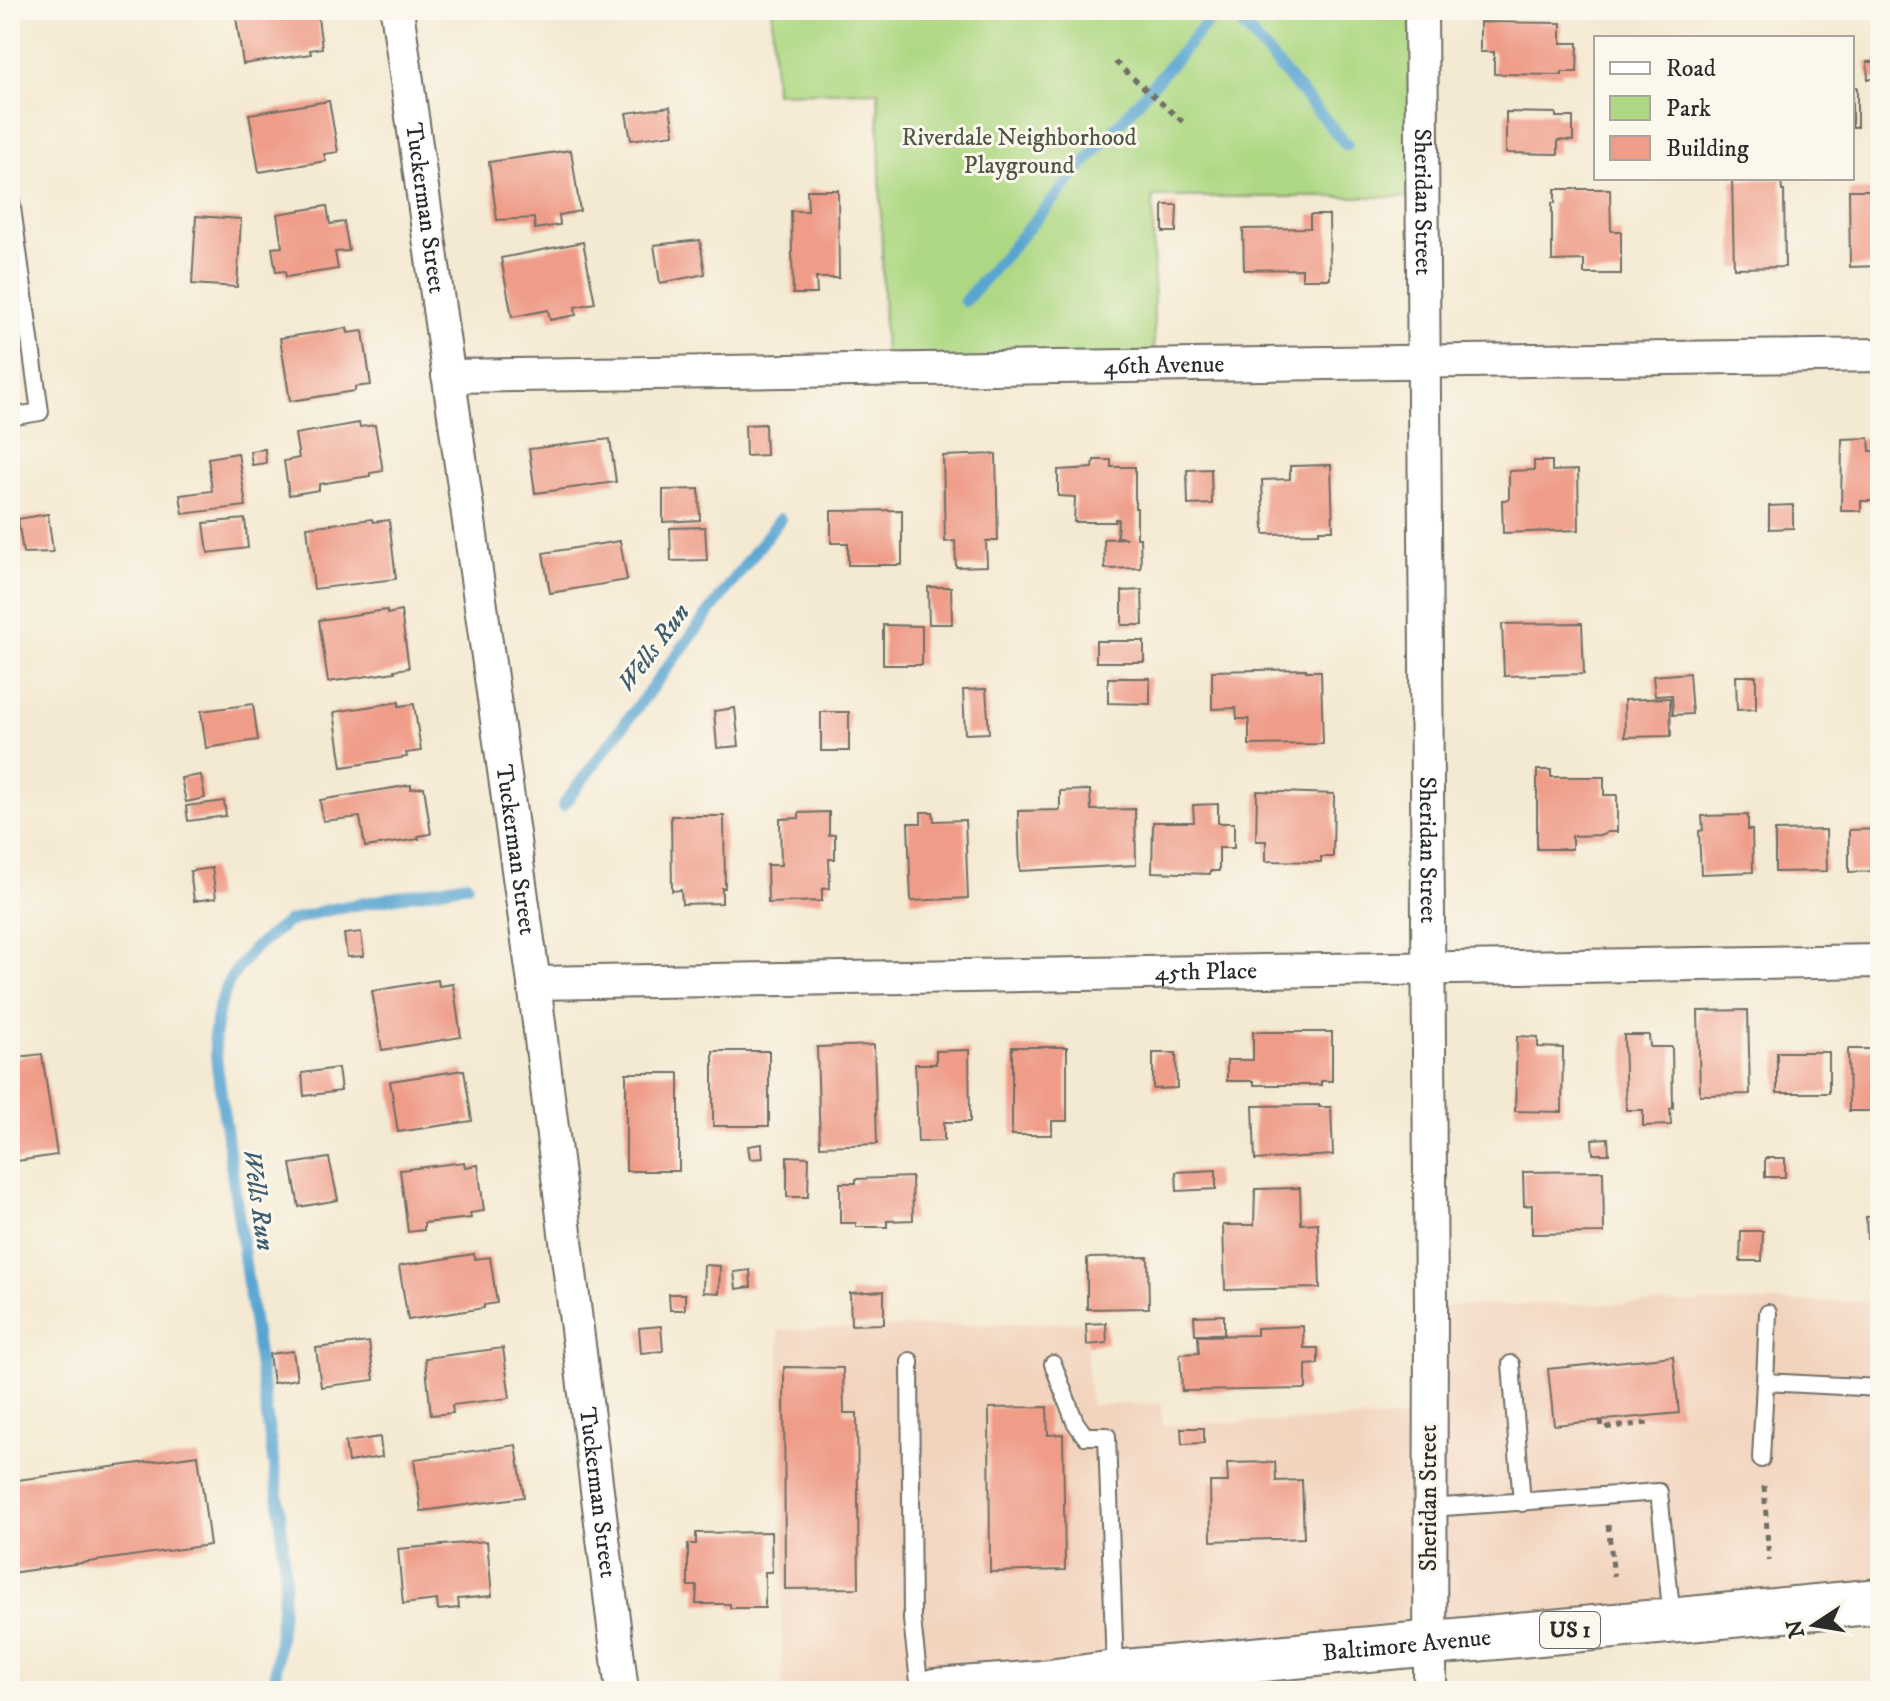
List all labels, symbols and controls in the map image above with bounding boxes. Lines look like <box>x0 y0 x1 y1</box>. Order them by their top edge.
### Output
legend <box>1594 36 1854 180</box>
text: Road <box>1666 54 1716 84</box>
text: Park <box>1666 94 1711 124</box>
street label: Tuckerman Street <box>398 121 452 295</box>
park label: Riverdale Neighborhood Playground <box>902 123 1136 181</box>
street label: Sheridan Street <box>1407 128 1438 276</box>
text: Building <box>1666 134 1749 164</box>
street label: 46th Avenue <box>1103 350 1225 381</box>
water label: Wells Run <box>610 597 698 699</box>
street label: Tuckerman Street <box>488 763 542 937</box>
street label: Sheridan Street <box>1412 776 1443 924</box>
street label: 45th Place <box>1154 956 1258 988</box>
water label: Wells Run <box>235 1147 281 1253</box>
street label: Tuckerman Street <box>572 1405 623 1580</box>
street label: Sheridan Street <box>1414 1424 1444 1571</box>
north arrow <box>1774 1585 1854 1665</box>
road number: US 1 <box>1540 1612 1600 1648</box>
text: N <box>1781 1617 1811 1640</box>
street label: Baltimore Avenue <box>1321 1623 1492 1668</box>

